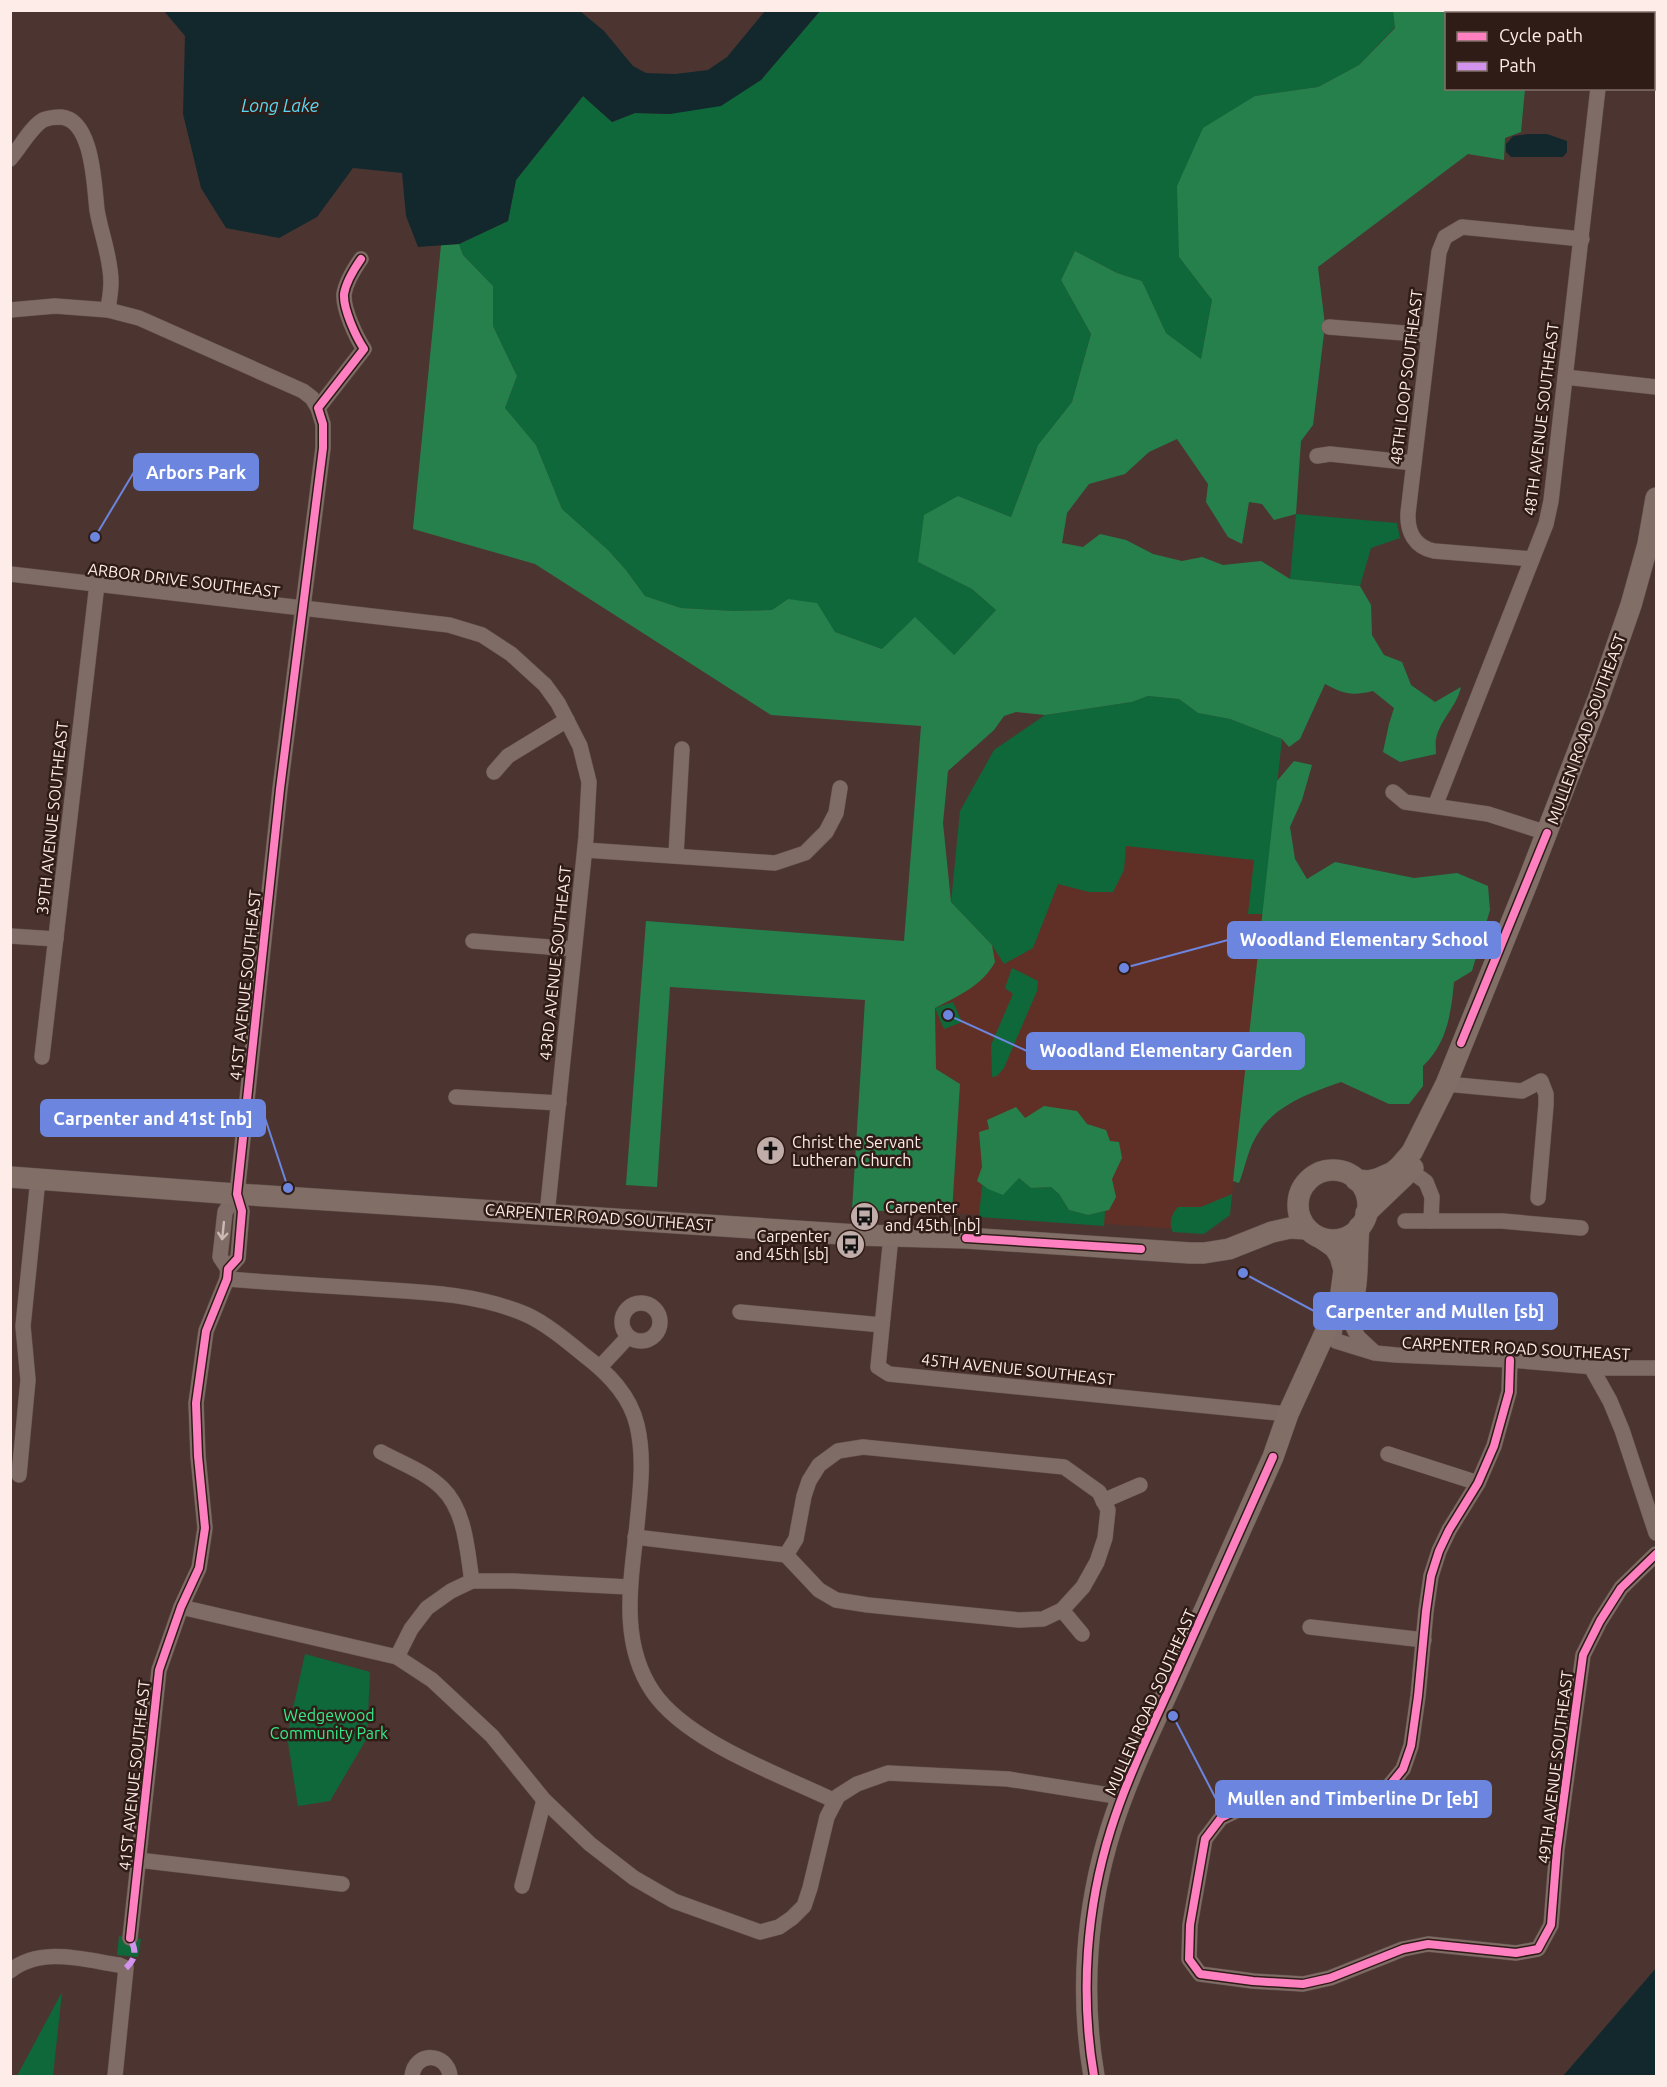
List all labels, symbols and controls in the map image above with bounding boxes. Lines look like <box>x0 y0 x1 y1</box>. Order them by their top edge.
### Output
legend <box>1445 12 1655 90</box>
text: Cycle path <box>1499 25 1583 45</box>
text: Path <box>1499 55 1536 75</box>
water label: Long Lake <box>241 95 319 115</box>
street label: 48TH LOOP SOUTHEAST <box>1386 288 1426 466</box>
street label: 48TH AVENUE SOUTHEAST <box>1520 321 1562 517</box>
callout: Arbors Park <box>134 454 258 490</box>
text: Arbors Park <box>146 462 246 482</box>
street label: ARBOR DRIVE SOUTHEAST <box>87 559 281 601</box>
street label: MULLEN ROAD SOUTHEAST <box>1543 631 1629 827</box>
street label: 39TH AVENUE SOUTHEAST <box>33 720 71 916</box>
street label: 43RD AVENUE SOUTHEAST <box>536 865 574 1061</box>
street label: 41ST AVENUE SOUTHEAST <box>226 889 264 1081</box>
callout: Woodland Elementary School <box>1228 922 1500 958</box>
text: Woodland Elementary School <box>1240 929 1489 949</box>
callout: Woodland Elementary Garden <box>1027 1033 1304 1069</box>
text: Woodland Elementary Garden <box>1039 1040 1293 1060</box>
callout: Carpenter and 41st [nb] <box>41 1100 265 1136</box>
text: Carpenter and 41st [nb] <box>53 1108 253 1128</box>
place label: Christ the Servant Lutheran Church <box>792 1133 921 1169</box>
church icon: Christ the Servant Lutheran Church <box>755 1135 787 1167</box>
place label: Carpenter and 45th [nb] <box>885 1198 981 1234</box>
street label: CARPENTER ROAD SOUTHEAST <box>484 1200 714 1234</box>
bus stop icon: Carpenter and 45th [nb] <box>848 1200 880 1232</box>
one-way arrow <box>217 1221 228 1241</box>
place label: Carpenter and 45th [sb] <box>735 1227 829 1263</box>
bus stop icon: Carpenter and 45th [sb] <box>834 1229 866 1261</box>
callout: Carpenter and Mullen [sb] <box>1314 1293 1557 1329</box>
text: Carpenter and Mullen [sb] <box>1325 1301 1545 1321</box>
street label: CARPENTER ROAD SOUTHEAST <box>1401 1333 1631 1363</box>
street label: 45TH AVENUE SOUTHEAST <box>920 1350 1116 1388</box>
street label: MULLEN ROAD SOUTHEAST <box>1101 1606 1199 1798</box>
street label: 49TH AVENUE SOUTHEAST <box>1534 1669 1576 1865</box>
street label: 41ST AVENUE SOUTHEAST <box>115 1679 153 1871</box>
park label: Wedgewood Community Park <box>270 1706 388 1742</box>
callout: Mullen and Timberline Dr [eb] <box>1216 1781 1491 1817</box>
text: Mullen and Timberline Dr [eb] <box>1227 1788 1479 1808</box>

